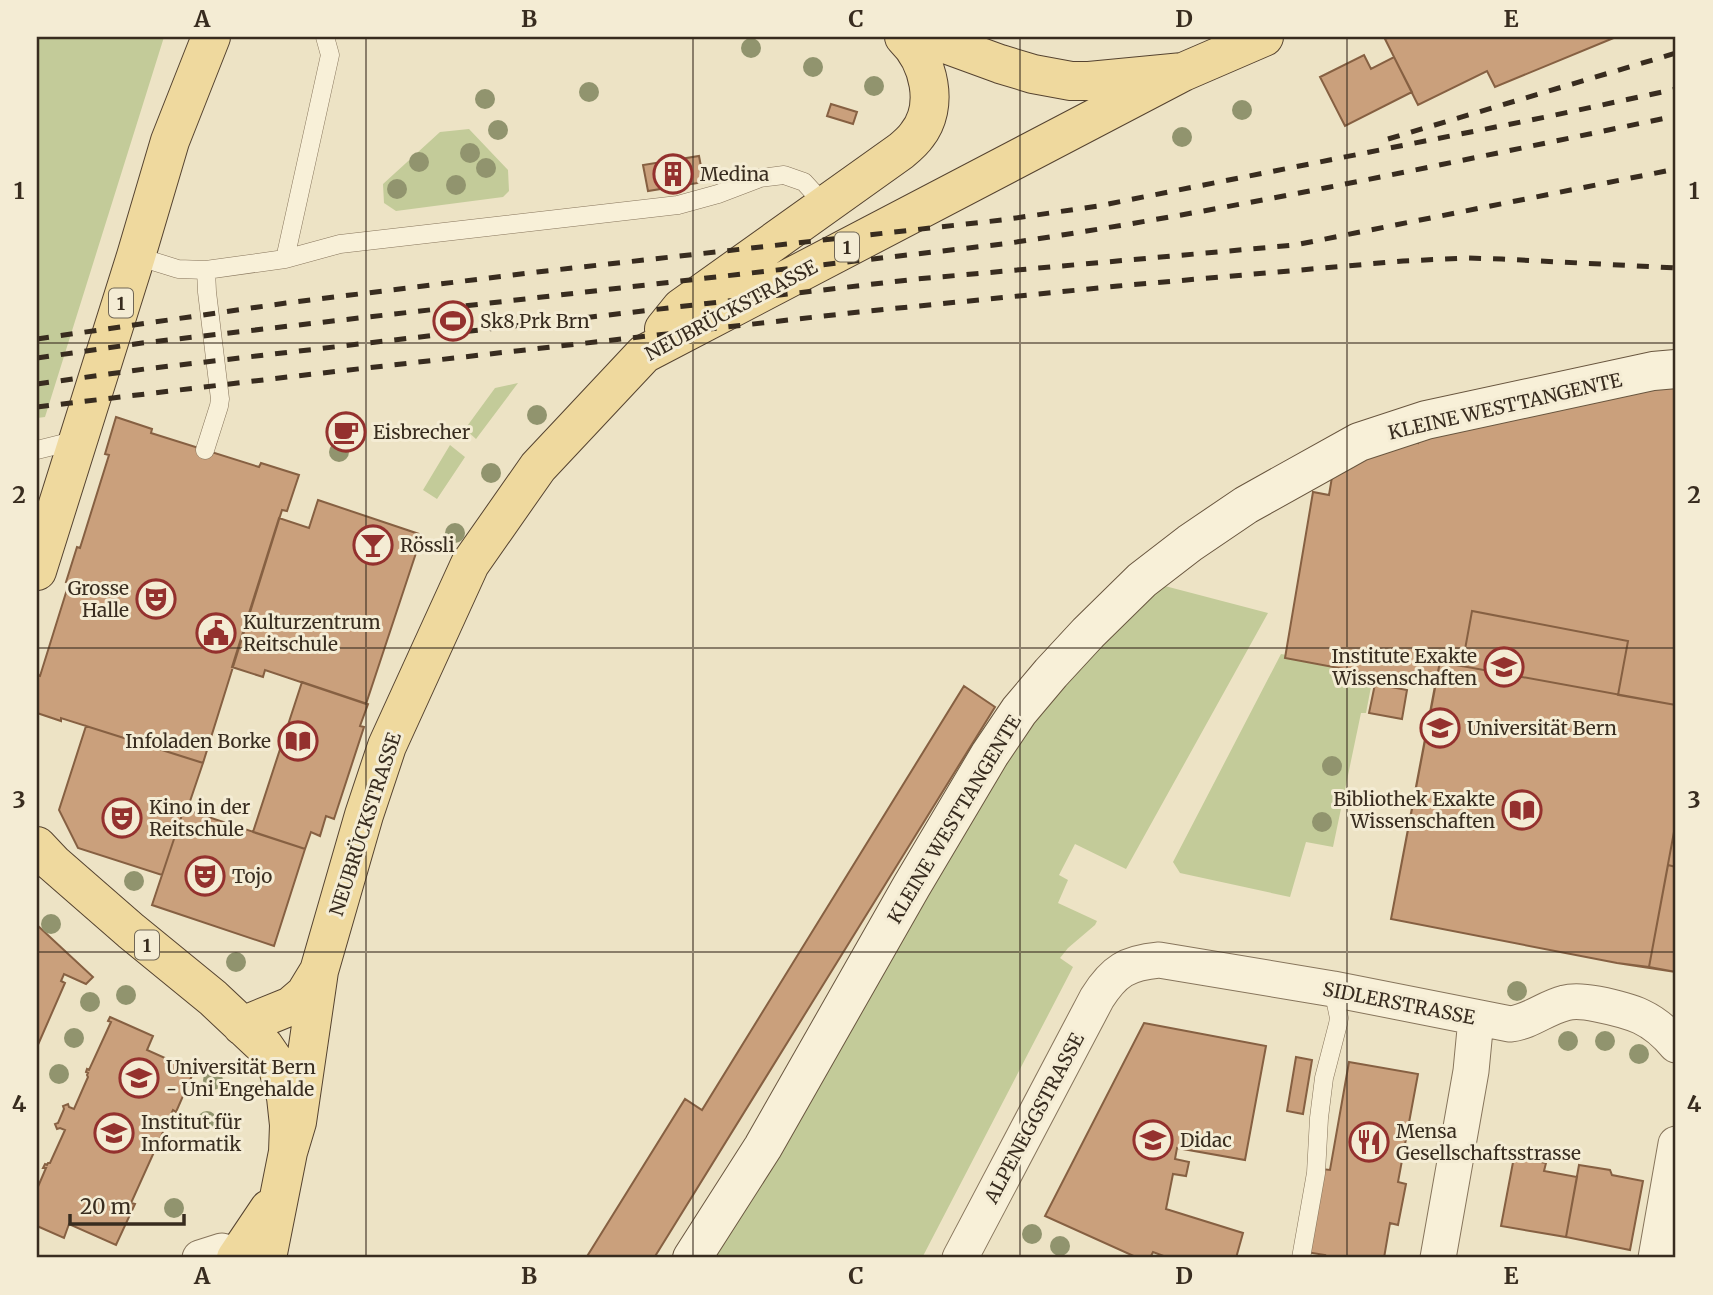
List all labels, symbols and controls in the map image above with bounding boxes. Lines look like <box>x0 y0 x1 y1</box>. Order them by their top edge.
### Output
text: A <box>193 4 211 33</box>
text: B <box>521 4 537 33</box>
text: C <box>848 4 864 33</box>
text: D <box>1175 4 1193 33</box>
text: E <box>1503 4 1519 33</box>
building icon: Medina <box>652 153 694 195</box>
place label: Medina <box>700 162 769 186</box>
text: 1 <box>14 176 25 205</box>
text: 1 <box>1689 176 1700 205</box>
road number: 1 <box>835 232 859 262</box>
street label: NEUBRÜCKSTRASSE <box>641 254 821 366</box>
road number: 1 <box>109 288 133 318</box>
sports icon: Sk8 Prk Brn <box>432 300 474 342</box>
place label: Sk8 Prk Brn <box>480 309 590 333</box>
street label: KLEINE WESTTANGENTE <box>1386 367 1624 445</box>
cafe icon: Eisbrecher <box>325 411 367 453</box>
place label: Eisbrecher <box>373 420 471 444</box>
text: 2 <box>12 480 26 509</box>
text: 2 <box>1687 480 1701 509</box>
bar icon: Rössli <box>352 524 394 566</box>
place label: Rössli <box>400 533 455 557</box>
place label: Grosse Halle <box>68 576 129 622</box>
theatre icon: Grosse Halle <box>135 578 177 620</box>
place label: Kulturzentrum Reitschule <box>243 610 381 656</box>
public building icon: Kulturzentrum Reitschule <box>195 612 237 654</box>
place label: Institute Exakte Wissenschaften <box>1331 644 1477 690</box>
school or university icon: Institute Exakte Wissenschaften <box>1483 646 1525 688</box>
school or university icon: Universität Bern <box>1419 707 1461 749</box>
street label: KLEINE WESTTANGENTE <box>882 710 1026 928</box>
place label: Universität Bern <box>1467 716 1617 740</box>
library icon: Infoladen Borke <box>277 720 319 762</box>
place label: Infoladen Borke <box>125 729 271 753</box>
street label: NEUBRÜCKSTRASSE <box>324 729 406 919</box>
text: 3 <box>12 785 26 814</box>
text: 3 <box>1687 785 1701 814</box>
place label: Bibliothek Exakte Wissenschaften <box>1333 787 1495 833</box>
library icon: Bibliothek Exakte Wissenschaften <box>1501 789 1543 831</box>
place label: Kino in der Reitschule <box>149 795 251 841</box>
theatre icon: Kino in der Reitschule <box>101 797 143 839</box>
theatre icon: Tojo <box>184 855 226 897</box>
place label: Tojo <box>232 864 272 888</box>
road number: 1 <box>135 930 159 960</box>
street label: SIDLERSTRASSE <box>1321 976 1477 1030</box>
street label: ALPENEGGSTRASSE <box>978 1029 1089 1208</box>
place label: Universität Bern - Uni Engehalde <box>166 1055 316 1101</box>
school or university icon: Universität Bern - Uni Engehalde <box>118 1057 160 1099</box>
text: 4 <box>12 1089 27 1118</box>
text: 4 <box>1687 1089 1702 1118</box>
place label: Institut für Informatik <box>141 1110 242 1156</box>
school or university icon: Institut für Informatik <box>93 1112 135 1154</box>
school or university icon: Didac <box>1132 1119 1174 1161</box>
place label: Mensa Gesellschaftsstrasse <box>1396 1119 1581 1165</box>
restaurant icon: Mensa Gesellschaftsstrasse <box>1348 1121 1390 1163</box>
place label: Didac <box>1180 1128 1232 1152</box>
scale bar <box>70 1183 184 1227</box>
text: 20 m <box>80 1193 132 1220</box>
text: A <box>193 1261 211 1290</box>
text: B <box>521 1261 537 1290</box>
text: C <box>848 1261 864 1290</box>
text: D <box>1175 1261 1193 1290</box>
text: E <box>1503 1261 1519 1290</box>

